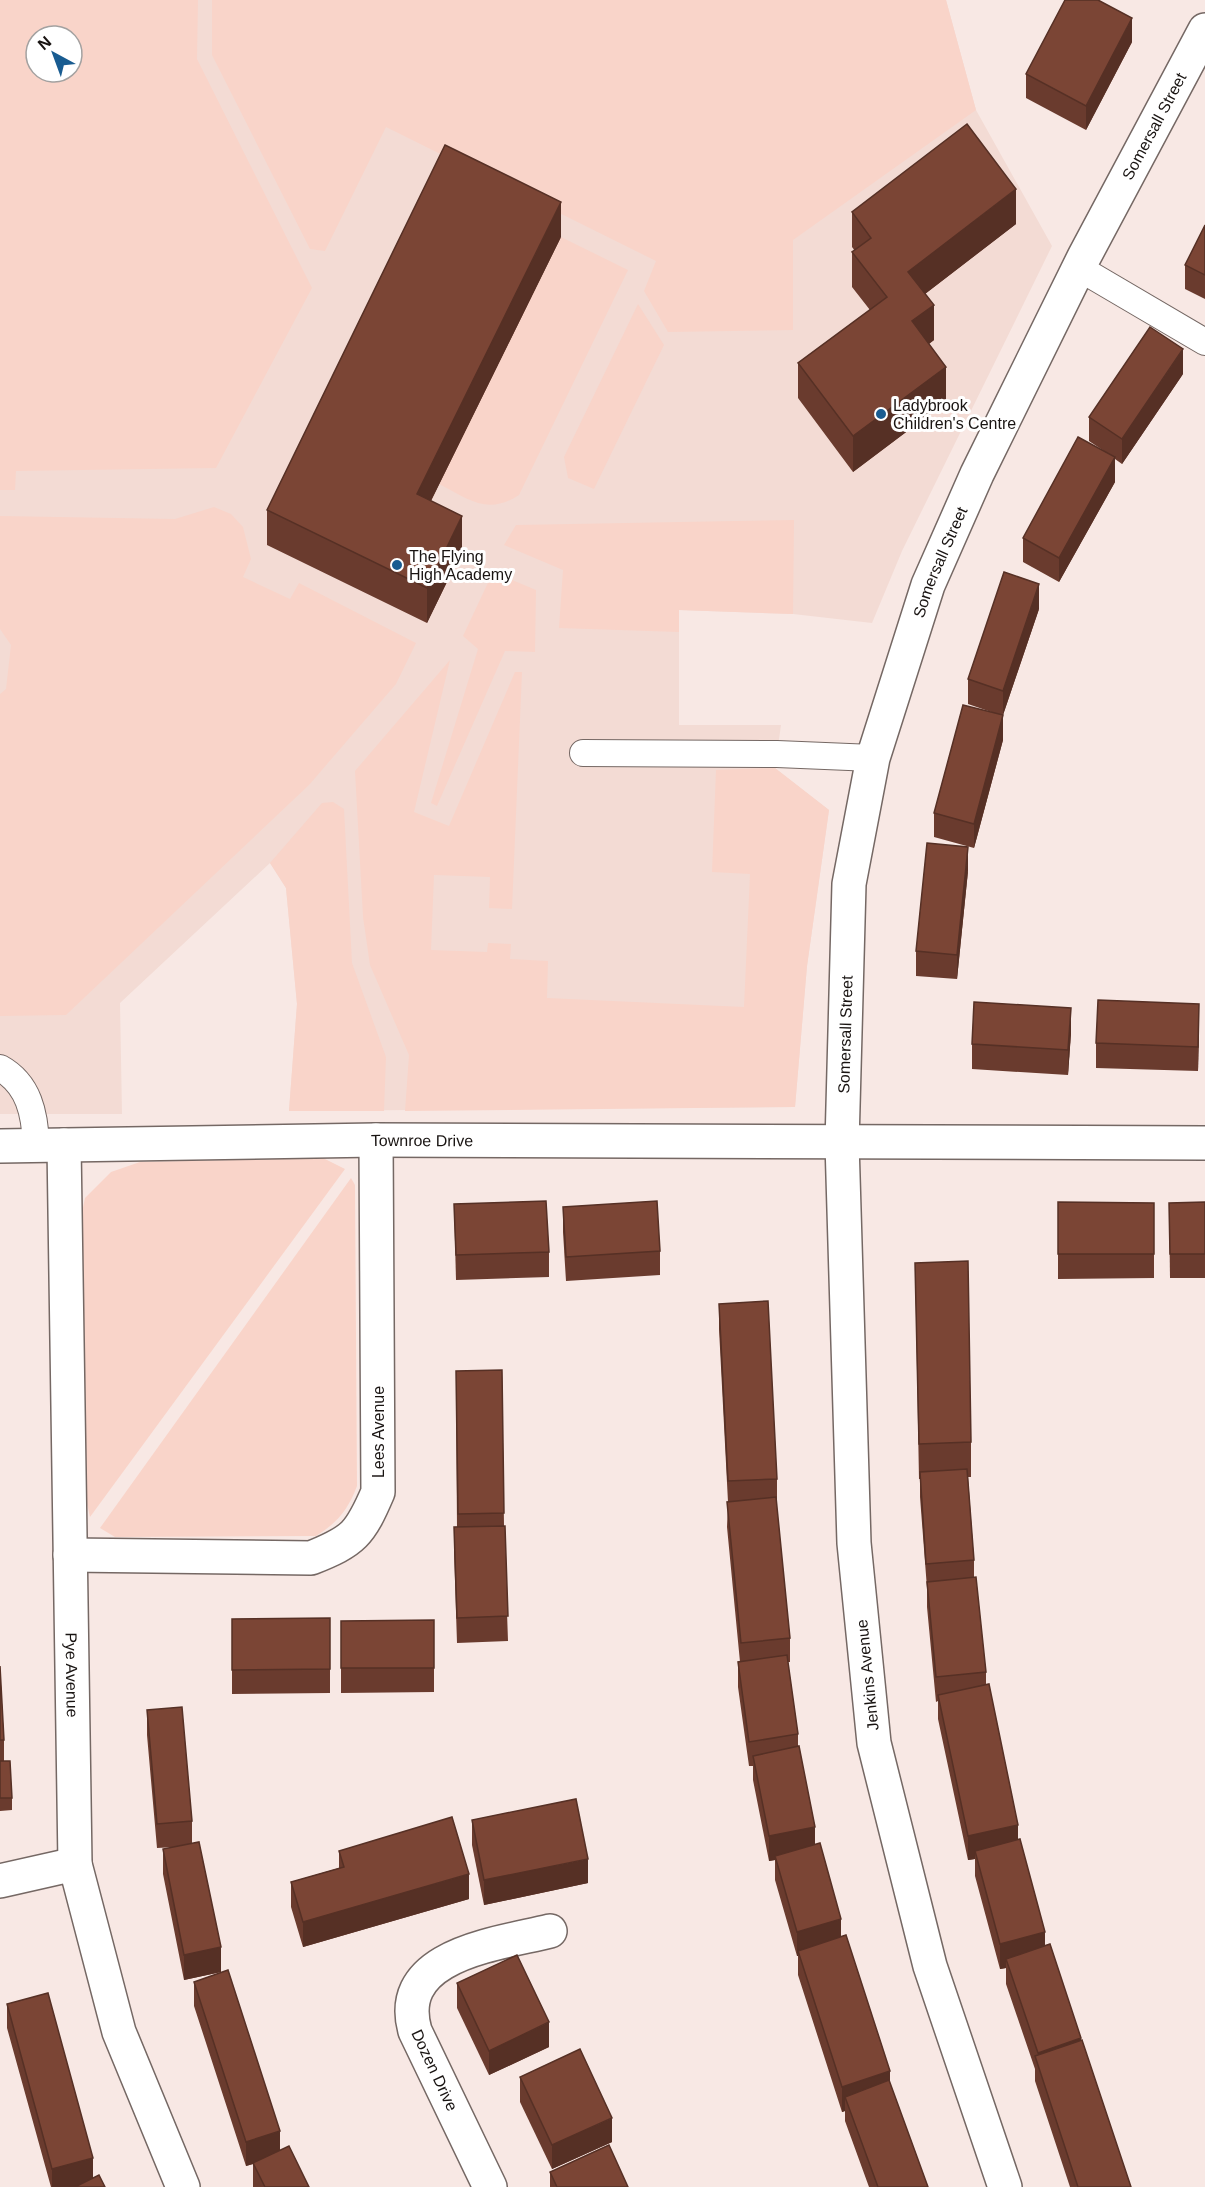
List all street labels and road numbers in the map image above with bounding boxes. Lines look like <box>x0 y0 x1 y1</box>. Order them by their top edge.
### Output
street label: Somersall Street <box>1119 70 1190 183</box>
street label: Somersall Street <box>910 504 971 620</box>
street label: Somersall Street <box>835 975 856 1094</box>
street label: Townroe Drive <box>371 1132 473 1149</box>
street label: Lees Avenue <box>370 1386 387 1478</box>
street label: Jenkins Avenue <box>853 1618 882 1731</box>
street label: Pye Avenue <box>62 1632 81 1718</box>
street label: Dozen Drive <box>408 2027 461 2114</box>

